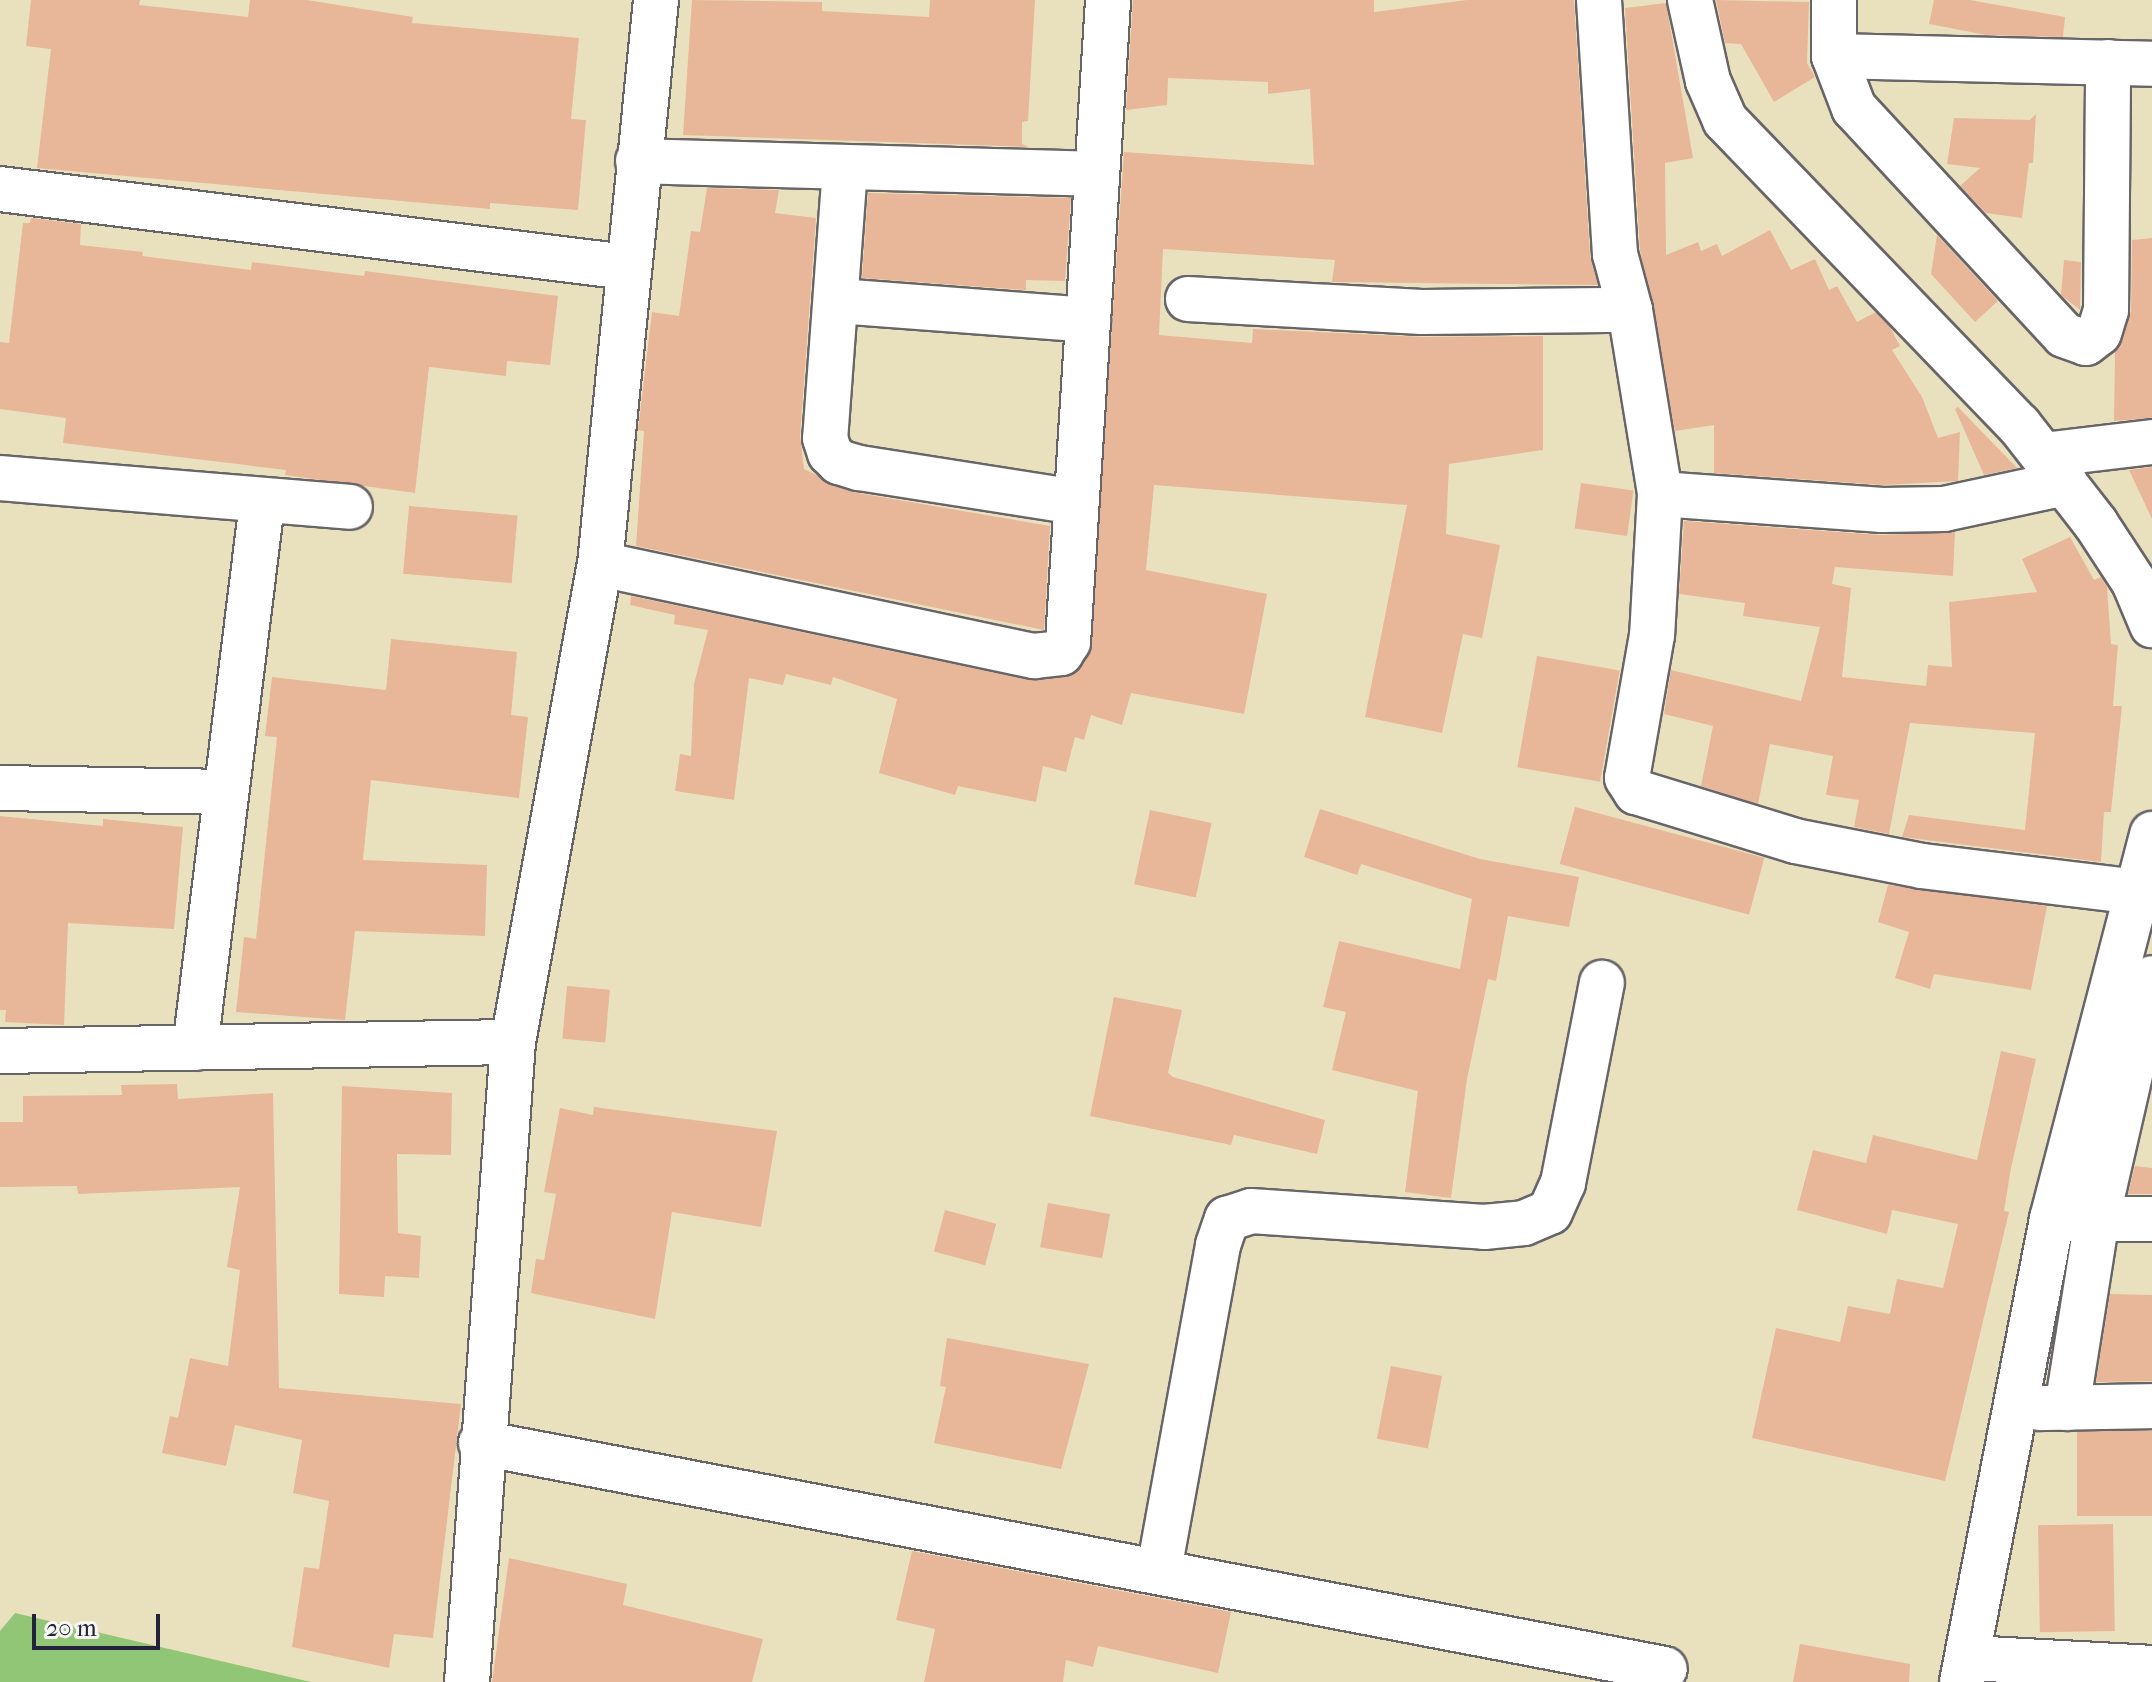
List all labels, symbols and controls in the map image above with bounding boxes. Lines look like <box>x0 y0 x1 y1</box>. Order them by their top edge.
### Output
scale bar <box>36 1598 164 1648</box>
text: 20 m <box>46 1614 97 1642</box>

